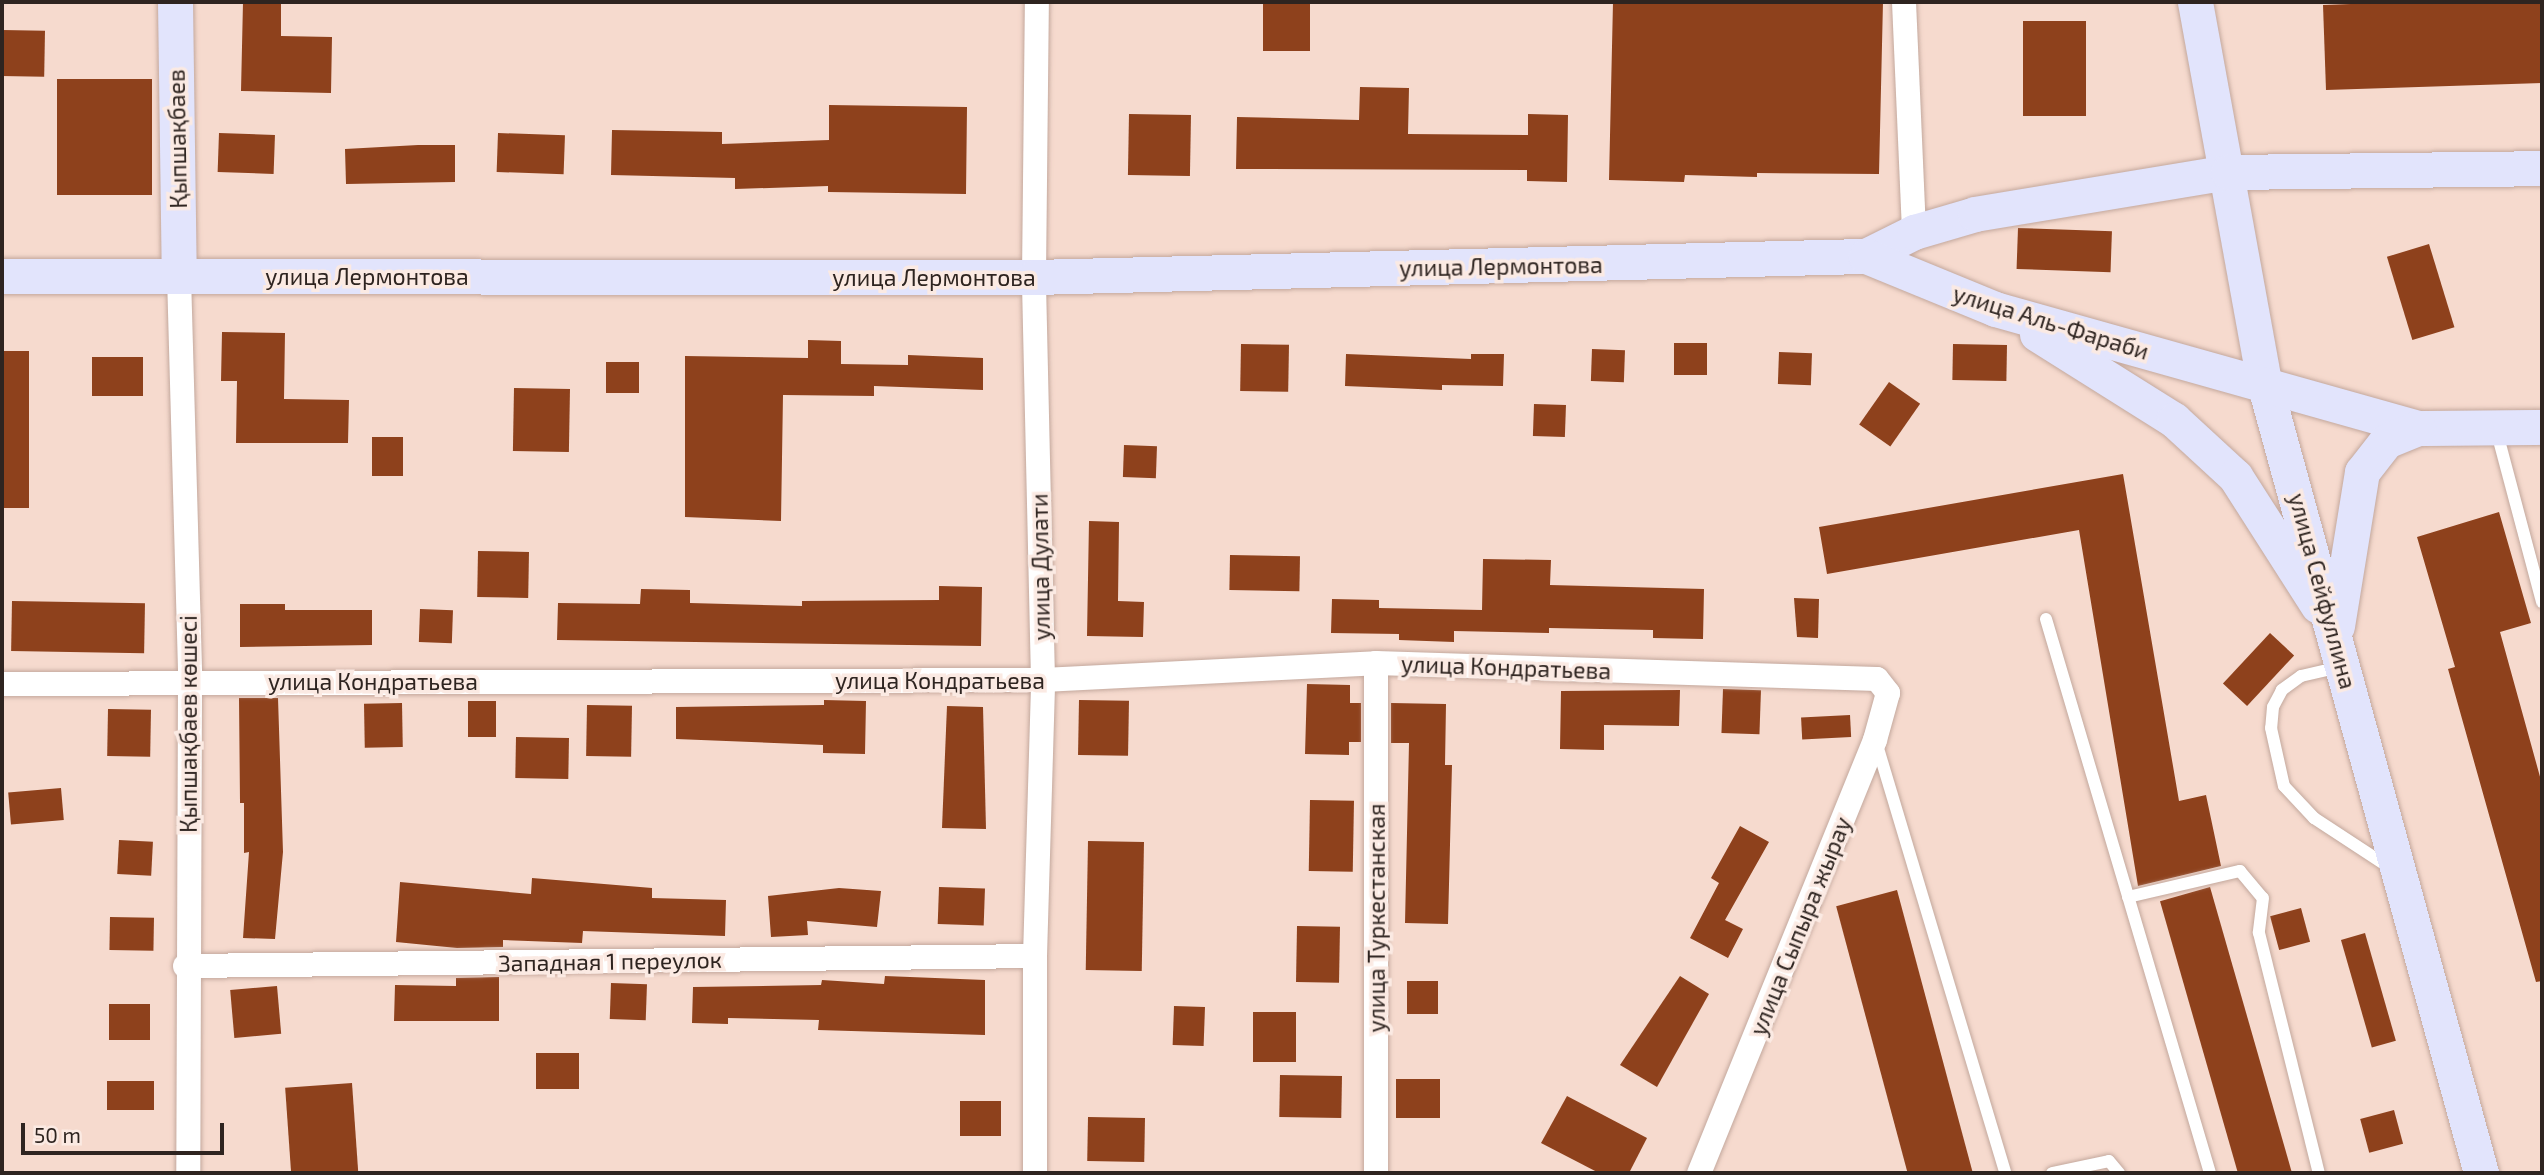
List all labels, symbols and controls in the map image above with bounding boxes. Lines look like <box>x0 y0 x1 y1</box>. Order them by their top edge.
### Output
street label: Қыпшақбаев <box>162 69 192 209</box>
street label: улица Лермонтова <box>1399 250 1603 282</box>
street label: улица Лермонтова <box>265 262 469 290</box>
street label: улица Лермонтова <box>832 263 1036 291</box>
street label: улица Аль-Фараби <box>1950 279 2152 365</box>
street label: улица Сейфуллина <box>2284 490 2362 692</box>
street label: улица Дулати <box>1025 493 1055 641</box>
street label: Қыпшақбаев көшесі <box>174 615 202 833</box>
street label: улица Кондратьева <box>1401 650 1611 684</box>
street label: улица Кондратьева <box>835 666 1045 694</box>
street label: улица Кондратьева <box>268 667 478 695</box>
street label: улица Туркестанская <box>1362 804 1390 1032</box>
street label: улица Сыпыра жырау <box>1744 813 1856 1039</box>
street label: Западная 1 переулок <box>498 945 722 977</box>
scale bar <box>24 1108 228 1152</box>
text: 50 m <box>34 1122 81 1147</box>

